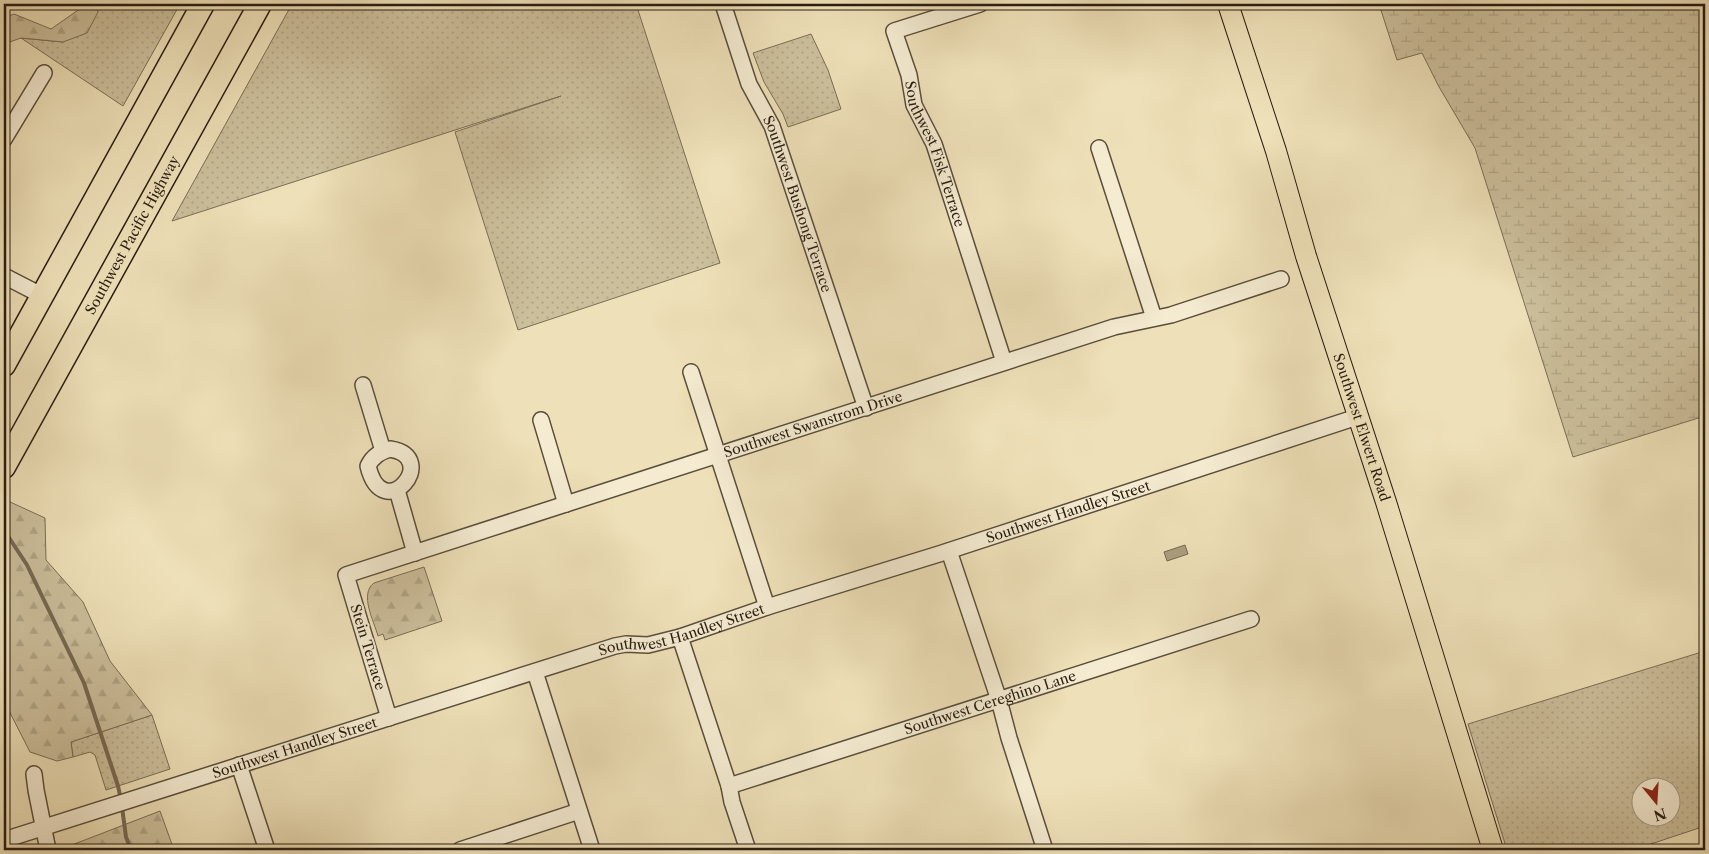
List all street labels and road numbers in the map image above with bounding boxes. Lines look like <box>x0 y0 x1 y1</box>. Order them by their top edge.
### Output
street label: Southwest Fisk Terrace <box>901 79 969 229</box>
street label: Southwest Bushong Terrace <box>759 112 836 295</box>
street label: Southwest Pacific Highway <box>81 152 183 318</box>
street label: Southwest Elwert Road <box>1329 351 1394 504</box>
street label: Southwest Swanstrom Drive <box>721 387 905 461</box>
street label: Southwest Handley Street <box>984 476 1152 547</box>
street label: Southwest Handley Street <box>596 600 767 660</box>
street label: Stein Terrace <box>346 602 390 692</box>
street label: Southwest Cereghino Lane <box>902 667 1078 738</box>
street label: Southwest Handley Street <box>210 713 379 782</box>

